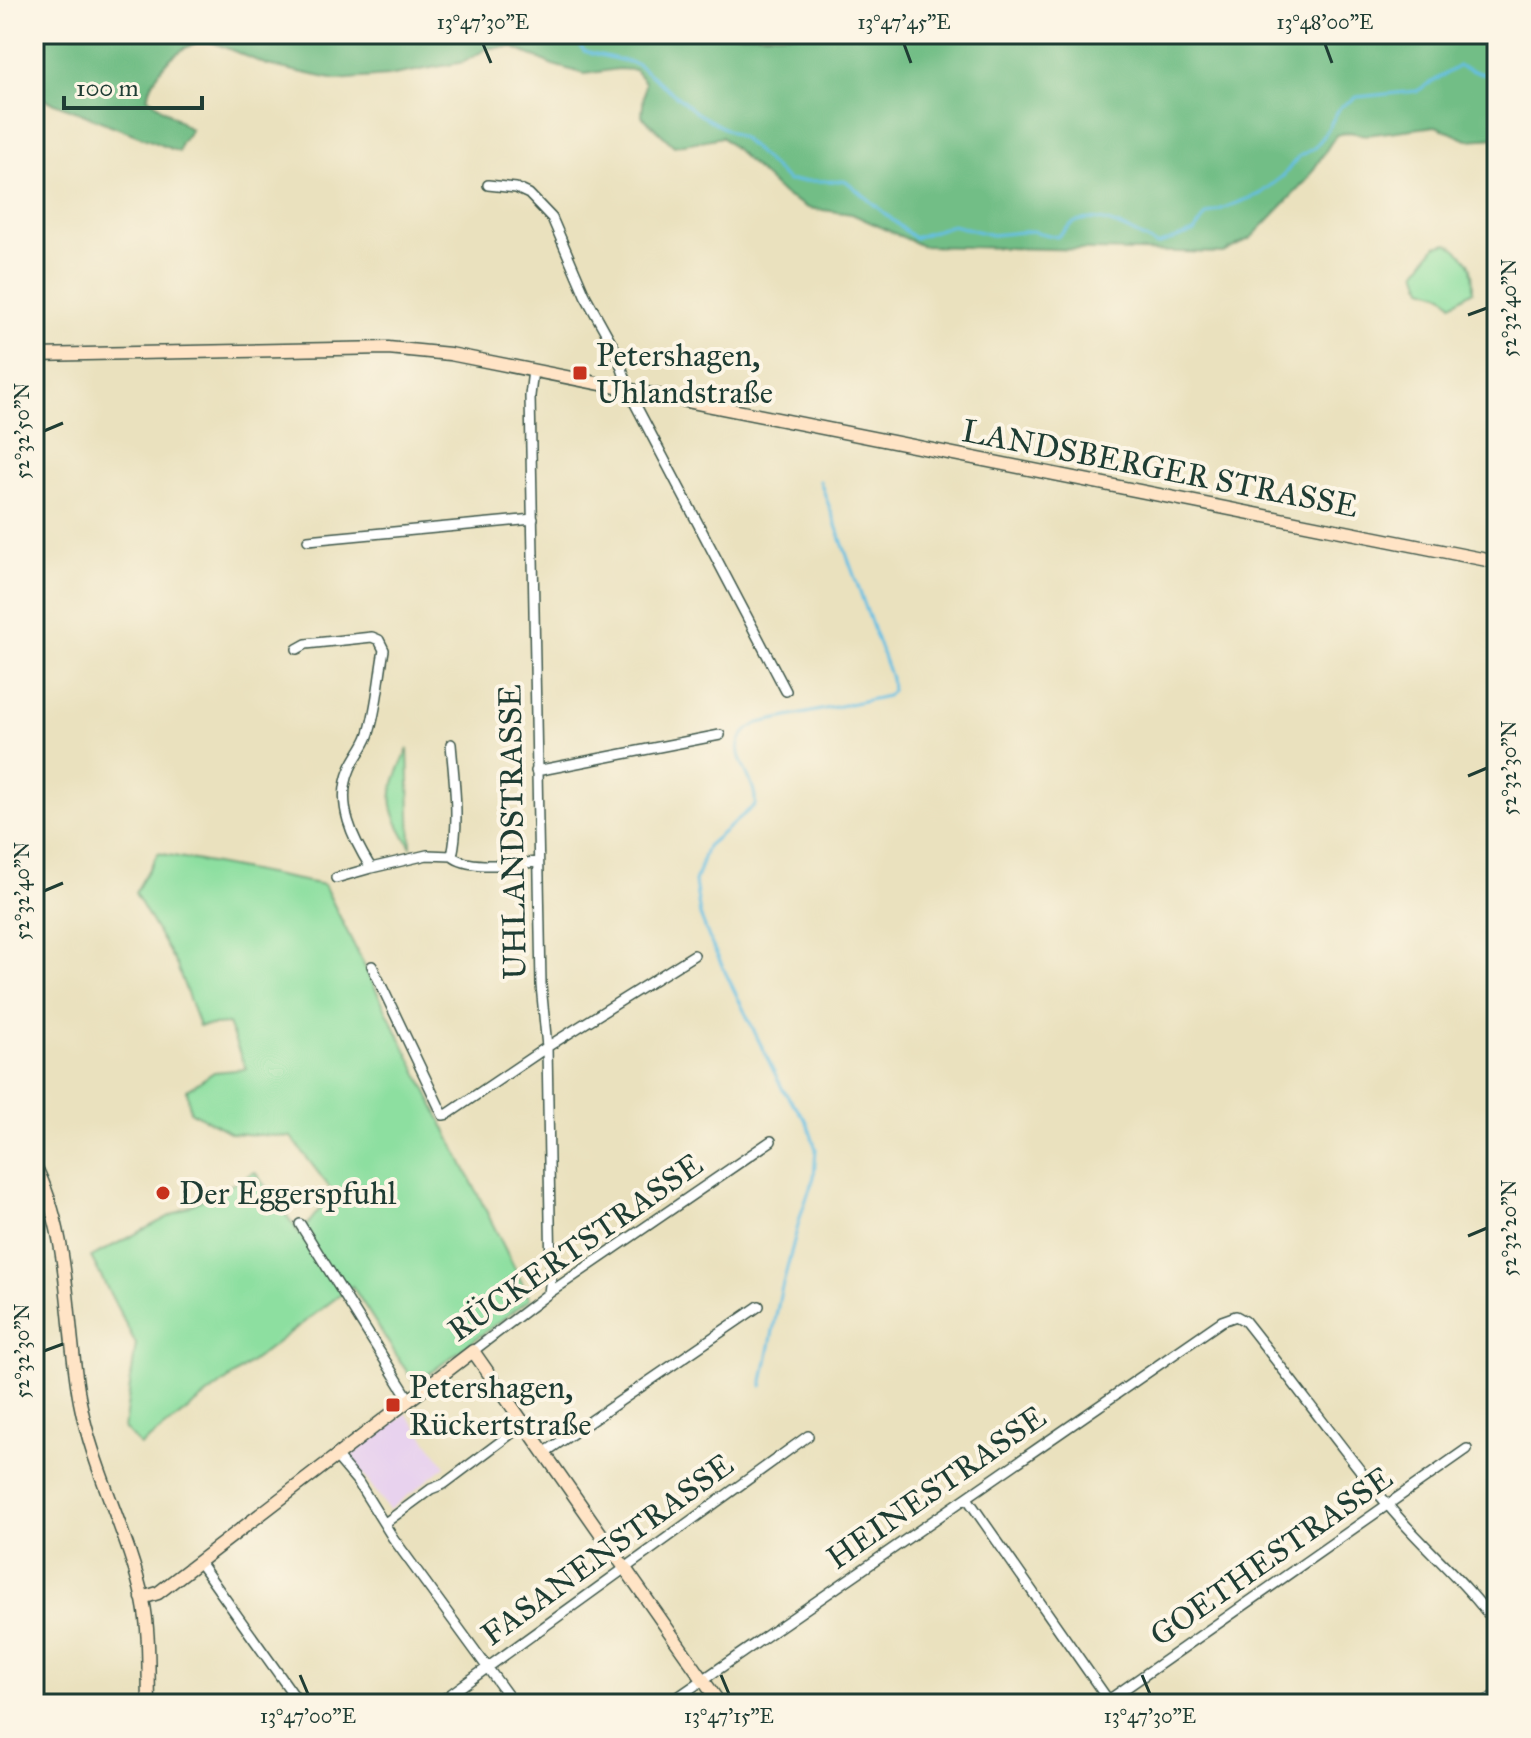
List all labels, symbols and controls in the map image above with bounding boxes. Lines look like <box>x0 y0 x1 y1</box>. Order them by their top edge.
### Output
text: 13°47'30"E <box>437 10 529 34</box>
text: 13°47'45"E <box>857 10 951 34</box>
text: 13°48'00"E <box>1277 10 1373 34</box>
scale bar <box>64 60 202 110</box>
text: 100 m <box>76 73 139 103</box>
text: 52°32'40"N <box>1497 259 1521 357</box>
place label: Petershagen, Uhlandstraße <box>596 336 773 412</box>
marker: Petershagen, Uhlandstraße <box>571 364 589 382</box>
text: 52°32'50"N <box>10 383 34 479</box>
street label: LANDSBERGER STRASSE <box>959 411 1361 526</box>
street label: UHLANDSTRASSE <box>490 684 535 980</box>
text: 52°32'30"N <box>1497 720 1521 816</box>
text: 52°32'40"N <box>10 842 34 940</box>
street label: RÜCKERTSTRASSE <box>440 1145 710 1350</box>
place label: Der Eggerspfuhl <box>179 1174 397 1213</box>
text: 52°32'20"N <box>1497 1179 1521 1277</box>
marker: Der Eggerspfuhl <box>154 1184 172 1202</box>
text: 52°32'30"N <box>10 1303 34 1399</box>
place label: Petershagen, Rückertstraße <box>409 1368 591 1444</box>
marker: Petershagen, Rückertstraße <box>384 1396 402 1414</box>
street label: HEINESTRASSE <box>819 1397 1053 1578</box>
street label: FASANENSTRASSE <box>474 1445 741 1654</box>
street label: GOETHESTRASSE <box>1143 1458 1400 1655</box>
text: 13°47'00"E <box>260 1704 356 1728</box>
text: 13°47'15"E <box>684 1704 774 1728</box>
text: 13°47'30"E <box>1104 1704 1196 1728</box>

